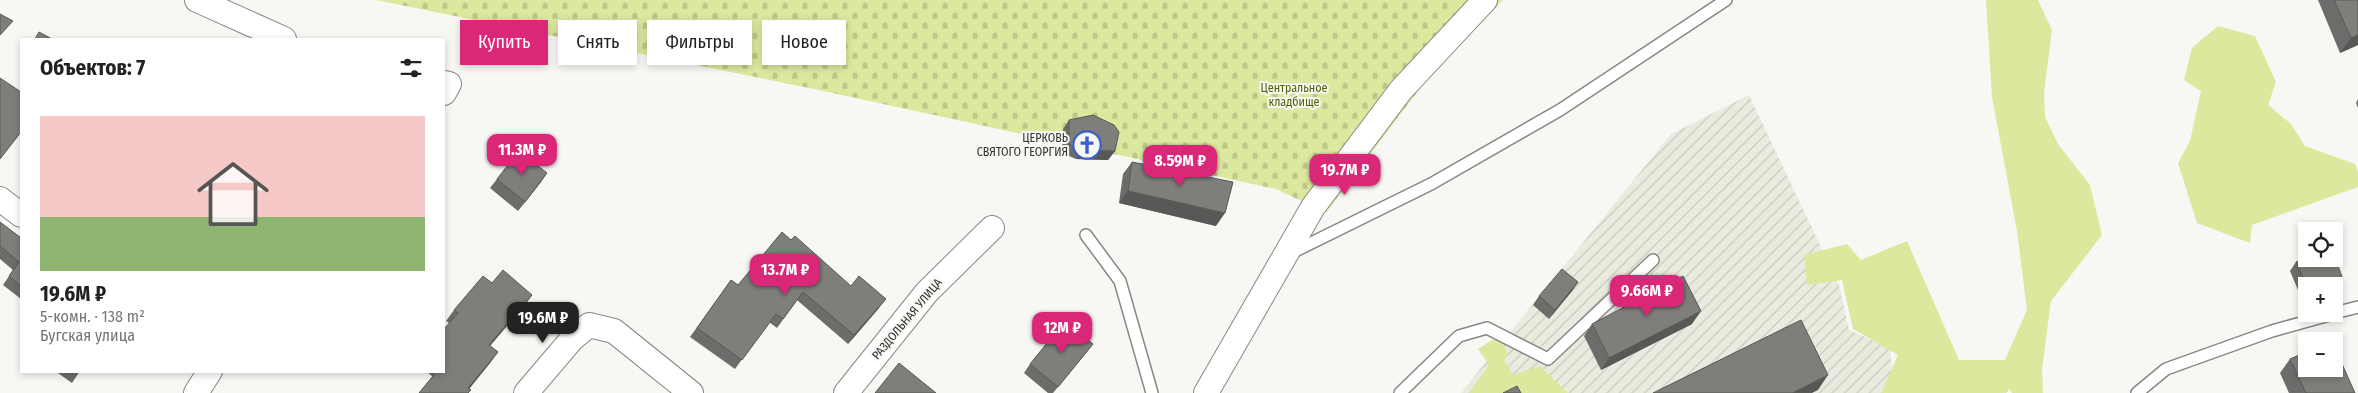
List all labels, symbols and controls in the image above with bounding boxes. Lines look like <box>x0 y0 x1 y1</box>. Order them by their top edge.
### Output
chip: Купить <box>460 20 548 65</box>
chip: Снять <box>558 20 637 65</box>
chip: Фильтры <box>647 20 752 65</box>
chip: Новое <box>762 20 846 65</box>
icon: filters <box>397 54 425 82</box>
text: Объектов: 7 <box>40 55 145 81</box>
park label: Центральное кладбище <box>1261 81 1328 109</box>
church icon: ЦЕРКОВЬ СВЯТОГО ГЕОРГИЯ <box>1072 130 1102 160</box>
place label: ЦЕРКОВЬ СВЯТОГО ГЕОРГИЯ <box>977 131 1068 159</box>
pin: 11.3M ₽ <box>476 134 568 176</box>
text: 11.3M ₽ <box>498 140 546 159</box>
pin: 8.59M ₽ <box>1134 144 1226 187</box>
icon: home <box>188 149 278 239</box>
text: 8.59M ₽ <box>1154 151 1206 170</box>
pin: 19.7M ₽ <box>1299 154 1391 196</box>
text: 19.7M ₽ <box>1320 160 1370 179</box>
map controls <box>2298 222 2343 377</box>
button: locate <box>2298 222 2343 267</box>
pin: 13.7M ₽ <box>739 254 831 296</box>
text: 13.7M ₽ <box>761 260 809 279</box>
pin: 9.66M ₽ <box>1601 274 1693 317</box>
street label: РАЗДОЛЬНАЯ УЛИЦА <box>869 275 945 362</box>
button: + <box>2298 277 2343 322</box>
text: 19.6M ₽ <box>40 281 106 307</box>
text: 9.66M ₽ <box>1621 281 1673 300</box>
pin: 19.6M ₽ <box>497 302 589 344</box>
text: 5-комн. · 138 m² <box>40 307 145 326</box>
text: 19.6M ₽ <box>518 308 568 327</box>
pin: 12M ₽ <box>1027 312 1097 354</box>
text: 12M ₽ <box>1043 318 1081 337</box>
text: Бугская улица <box>40 326 135 345</box>
button: − <box>2298 332 2343 377</box>

